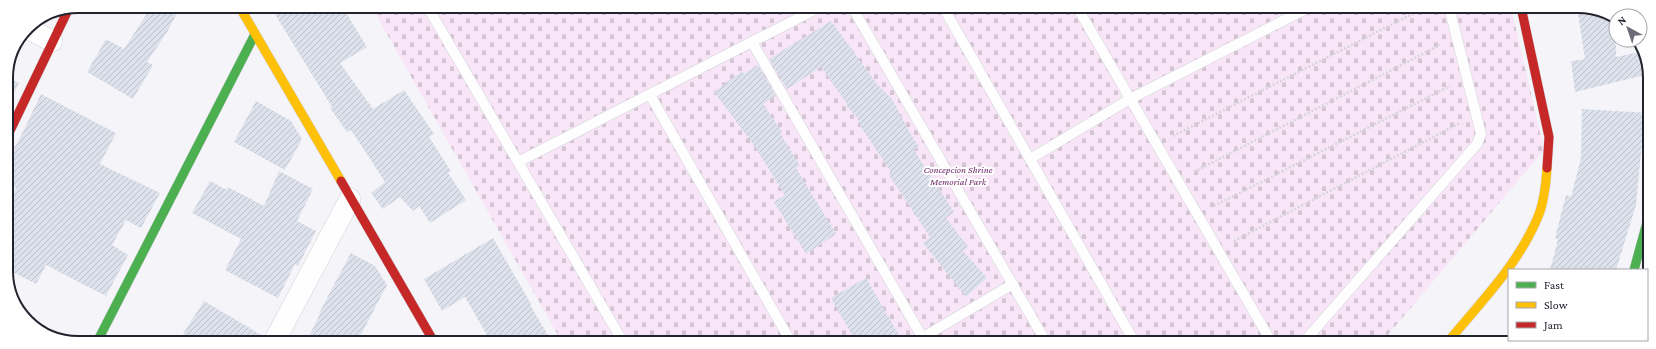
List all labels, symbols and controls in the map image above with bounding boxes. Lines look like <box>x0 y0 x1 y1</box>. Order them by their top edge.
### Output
north arrow <box>1608 8 1648 48</box>
text: N <box>1615 13 1629 27</box>
park label: Concepcion Shrine Memorial Park <box>923 164 993 187</box>
legend <box>1508 269 1648 341</box>
text: Fast <box>1544 278 1565 292</box>
text: Slow <box>1544 298 1568 312</box>
text: Jam <box>1543 318 1563 332</box>

